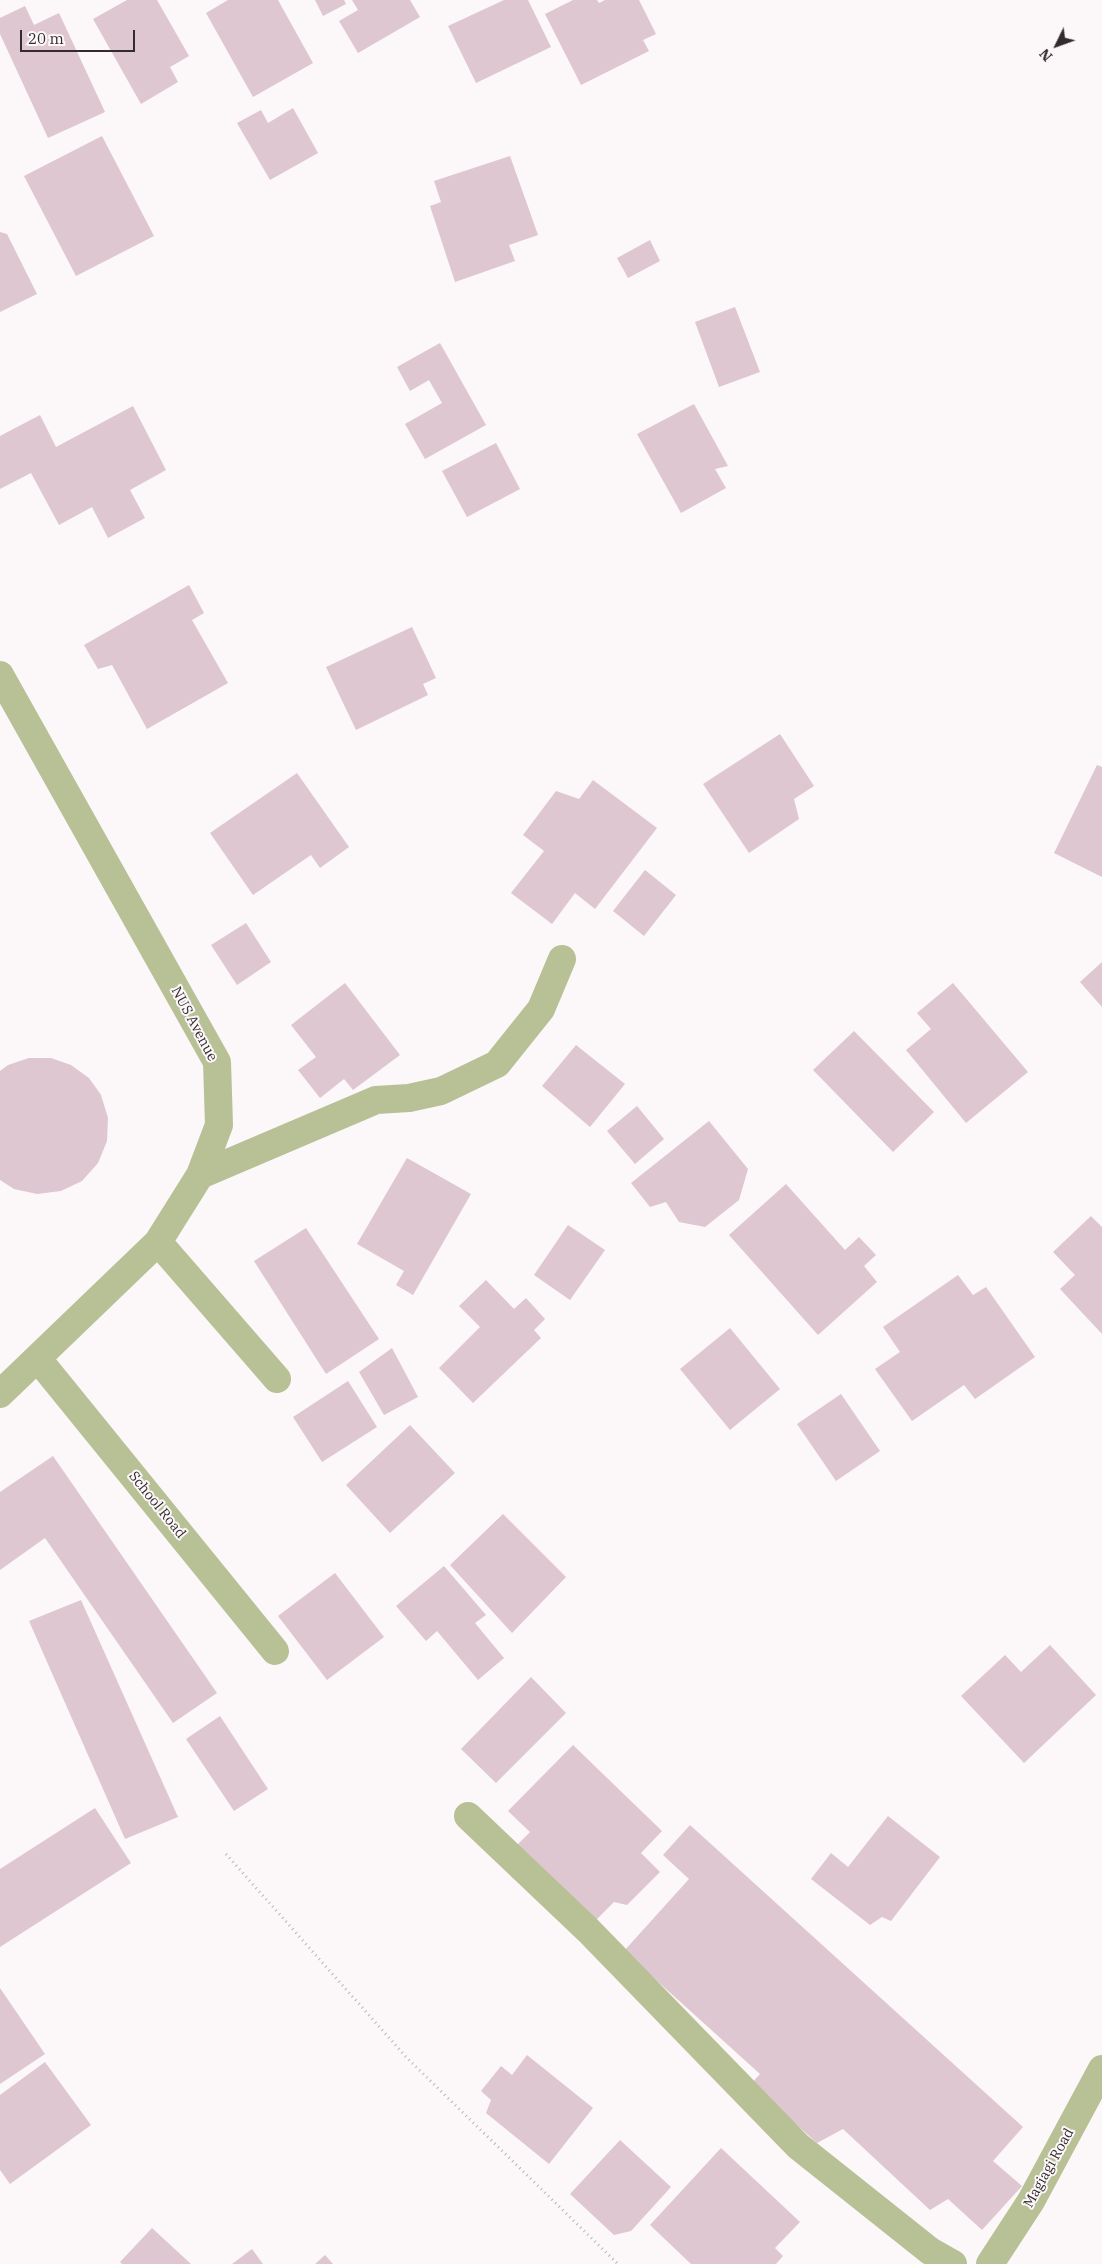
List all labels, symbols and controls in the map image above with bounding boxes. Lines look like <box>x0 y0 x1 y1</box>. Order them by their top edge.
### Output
scale bar <box>22 20 138 52</box>
north arrow <box>1032 20 1082 70</box>
text: 20 m <box>28 29 64 48</box>
text: N <box>1035 45 1056 65</box>
street label: NUS Avenue <box>167 984 221 1064</box>
street label: School Road <box>125 1468 189 1542</box>
street label: Magiagi Road <box>1020 2125 1078 2211</box>

